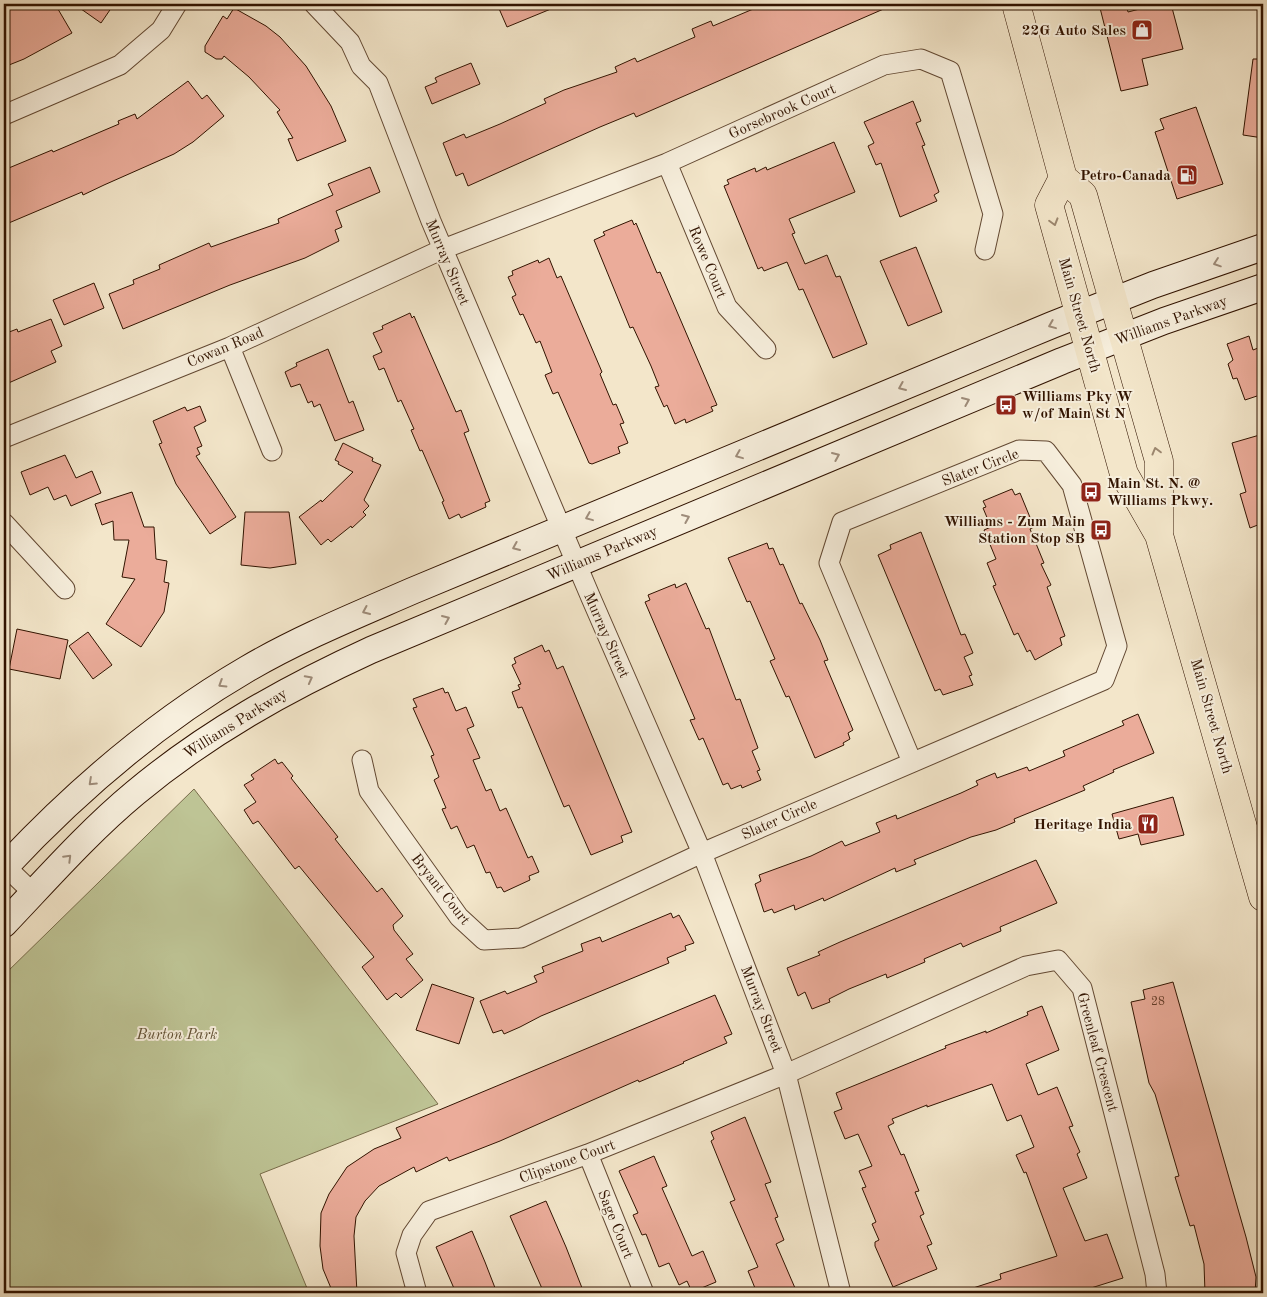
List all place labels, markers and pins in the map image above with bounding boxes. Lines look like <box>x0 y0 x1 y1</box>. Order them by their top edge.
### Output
shop icon: 22G Auto Sales <box>1130 18 1154 42</box>
place label: 22G Auto Sales <box>1022 24 1126 39</box>
fuel station icon: Petro-Canada <box>1175 163 1199 187</box>
place label: Petro-Canada <box>1080 169 1171 184</box>
place label: Williams Pky W w/of Main St N <box>1022 390 1133 422</box>
bus stop icon: Williams Pky W w/of Main St N <box>994 393 1018 417</box>
place label: Main St. N. @ Williams Pkwy. <box>1107 477 1213 509</box>
bus stop icon: Main St. N. @ Williams Pkwy. <box>1079 480 1103 504</box>
place label: Williams - Zum Main Station Stop SB <box>944 515 1085 547</box>
bus stop icon: Williams - Zum Main Station Stop SB <box>1089 518 1113 542</box>
restaurant icon: Heritage India <box>1136 812 1160 836</box>
place label: Heritage India <box>1034 818 1132 833</box>

